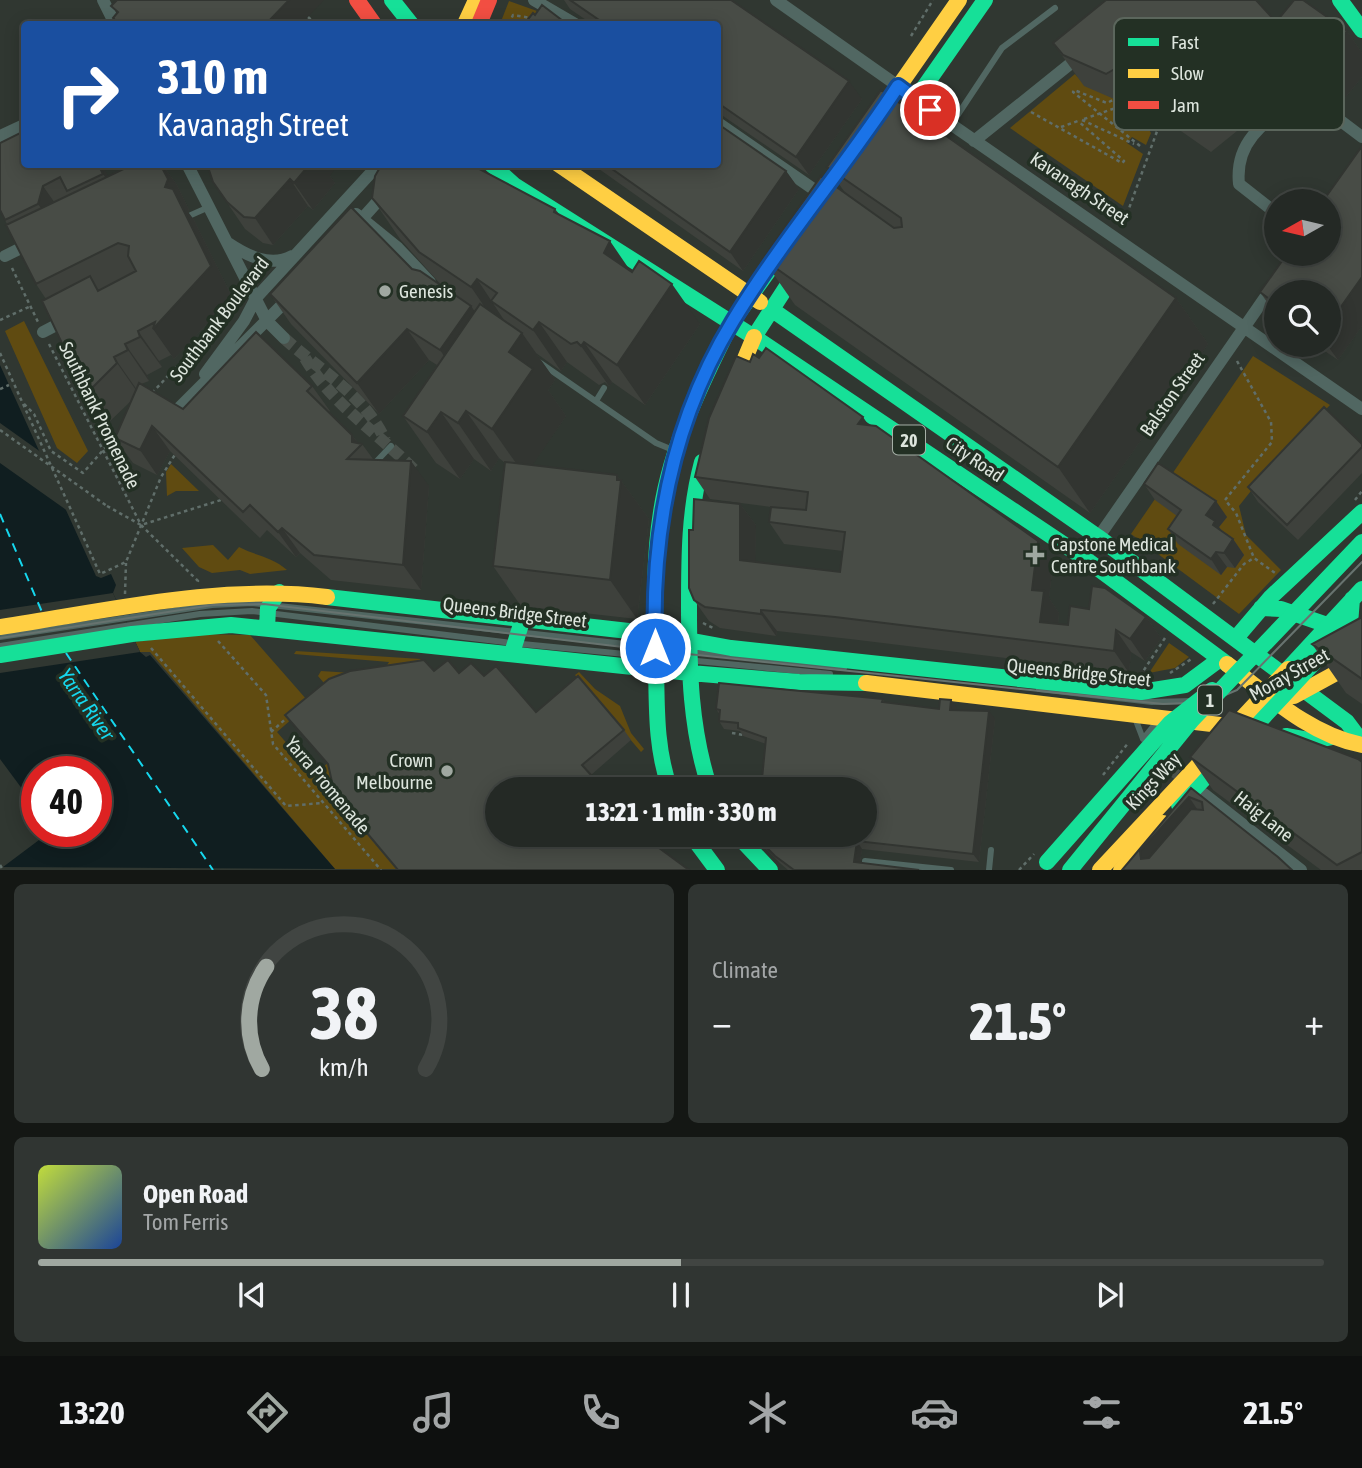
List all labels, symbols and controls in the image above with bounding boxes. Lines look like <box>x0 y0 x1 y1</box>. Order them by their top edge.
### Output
legend <box>1114 18 1344 130</box>
text: Fast <box>1171 31 1199 53</box>
text: 310 m <box>157 48 268 104</box>
icon: right <box>42 49 133 140</box>
text: Slow <box>1171 62 1205 84</box>
pin <box>900 80 960 140</box>
icon: arrive <box>911 91 949 129</box>
text: Jam <box>1171 94 1200 116</box>
text: Kavanagh Street <box>157 106 349 143</box>
street label: Kavanagh Street <box>1027 147 1133 229</box>
north arrow <box>1264 189 1340 266</box>
map controls <box>1264 189 1341 357</box>
street label: Southbank Boulevard <box>165 252 273 386</box>
place label: Genesis <box>399 280 454 302</box>
button: search <box>1264 280 1341 357</box>
marker: Genesis <box>377 283 393 299</box>
street label: Southbank Promenade <box>55 338 145 492</box>
street label: Balston Street <box>1135 348 1209 440</box>
road number: 20 <box>893 426 925 454</box>
street label: City Road <box>942 432 1008 486</box>
place label: Capstone Medical Centre Southbank <box>1051 533 1177 577</box>
marker: Capstone Medical Centre Southbank <box>1025 545 1045 565</box>
street label: Queens Bridge Street <box>442 592 588 632</box>
position arrow <box>618 611 692 685</box>
street label: Moray Street <box>1245 643 1333 705</box>
street label: Queens Bridge Street <box>1006 653 1152 691</box>
water label: Yarra River <box>54 664 121 745</box>
road number: 1 <box>1198 686 1222 714</box>
street label: Yarra Promenade <box>281 732 375 838</box>
street label: Kings Way <box>1121 748 1185 814</box>
place label: Crown Melbourne <box>356 749 433 793</box>
speed limit sign: 40 <box>21 756 112 847</box>
marker: Crown Melbourne <box>439 763 455 779</box>
street label: Haig Lane <box>1230 786 1298 846</box>
text: 13:21 · 1 min · 330 m <box>586 797 776 827</box>
text: Climate <box>712 957 778 983</box>
text: 38 <box>310 972 378 1055</box>
text: 21.5° <box>970 991 1066 1051</box>
text: − <box>712 1000 732 1043</box>
text: + <box>1304 1000 1324 1043</box>
text: km/h <box>319 1053 369 1081</box>
text: Open Road <box>143 1179 248 1209</box>
text: Tom Ferris <box>143 1209 228 1235</box>
icon: previous <box>233 1276 271 1314</box>
icon: pause <box>662 1276 700 1314</box>
icon: next <box>1091 1276 1129 1314</box>
icon: directions <box>243 1388 292 1437</box>
icon: music <box>409 1388 458 1437</box>
icon: phone <box>576 1388 625 1437</box>
icon: climate <box>743 1388 792 1437</box>
icon: car <box>910 1388 959 1437</box>
icon: filters <box>1077 1388 1126 1437</box>
text: 13:20 <box>59 1394 125 1431</box>
text: 21.5° <box>1243 1394 1303 1431</box>

